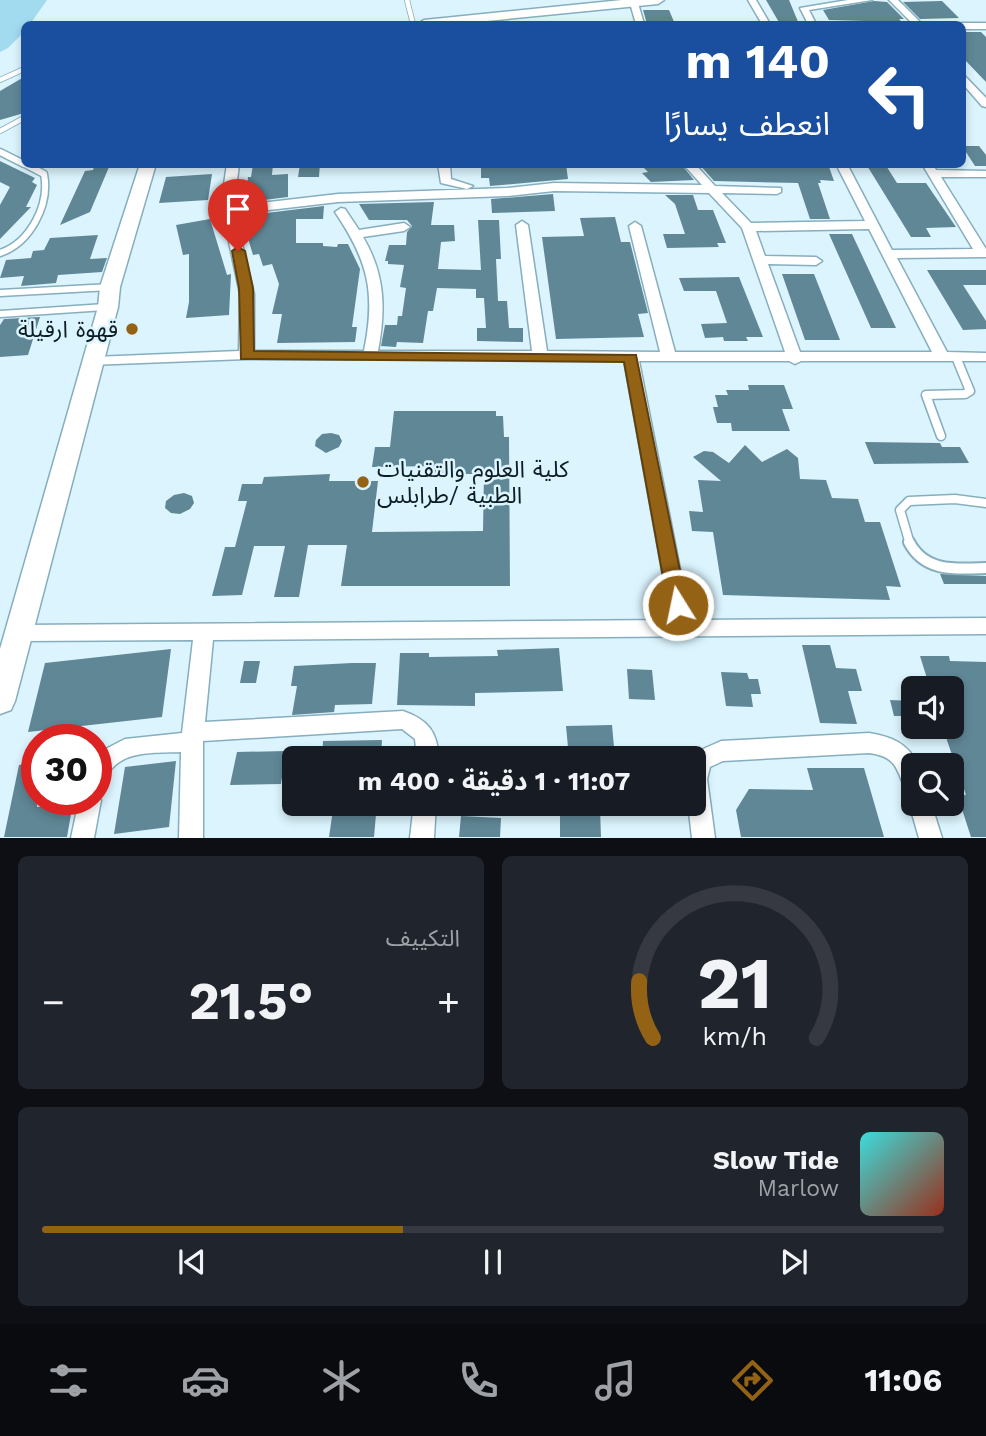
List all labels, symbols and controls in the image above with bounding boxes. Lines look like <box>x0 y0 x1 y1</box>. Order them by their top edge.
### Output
text: 140 m <box>686 32 830 90</box>
icon: left <box>854 49 945 140</box>
text: انعطف يسارًا <box>664 105 830 143</box>
pin <box>208 179 268 251</box>
icon: arrive <box>219 190 257 228</box>
place label: قهوة ارقيلة <box>18 316 118 343</box>
marker: قهوة ارقيلة <box>124 321 140 337</box>
place label: كلية العلوم والتقنيات الطبية /طرابلس <box>377 456 569 509</box>
marker: كلية العلوم والتقنيات الطبية /طرابلس <box>355 474 371 490</box>
position arrow <box>641 568 715 642</box>
map controls <box>901 676 964 816</box>
button: sound <box>901 676 964 739</box>
speed limit sign: 30 <box>21 724 112 815</box>
button: search <box>901 753 964 816</box>
text: 11:07 · 1 دقيقة · 400 m <box>358 766 630 796</box>
text: التكييف <box>386 925 460 952</box>
text: 21 <box>698 941 772 1027</box>
text: 21.5° <box>189 971 313 1032</box>
text: − <box>42 980 65 1024</box>
text: + <box>437 980 460 1024</box>
text: km/h <box>703 1022 767 1051</box>
text: Slow Tide <box>713 1145 839 1175</box>
text: Marlow <box>757 1175 839 1202</box>
icon: previous <box>173 1243 211 1281</box>
icon: pause <box>474 1243 512 1281</box>
icon: next <box>775 1243 813 1281</box>
icon: filters <box>44 1356 93 1405</box>
icon: car <box>181 1356 230 1405</box>
icon: climate <box>317 1356 366 1405</box>
icon: phone <box>454 1356 503 1405</box>
icon: music <box>591 1356 640 1405</box>
icon: directions <box>728 1356 777 1405</box>
text: 11:06 <box>865 1361 942 1399</box>

